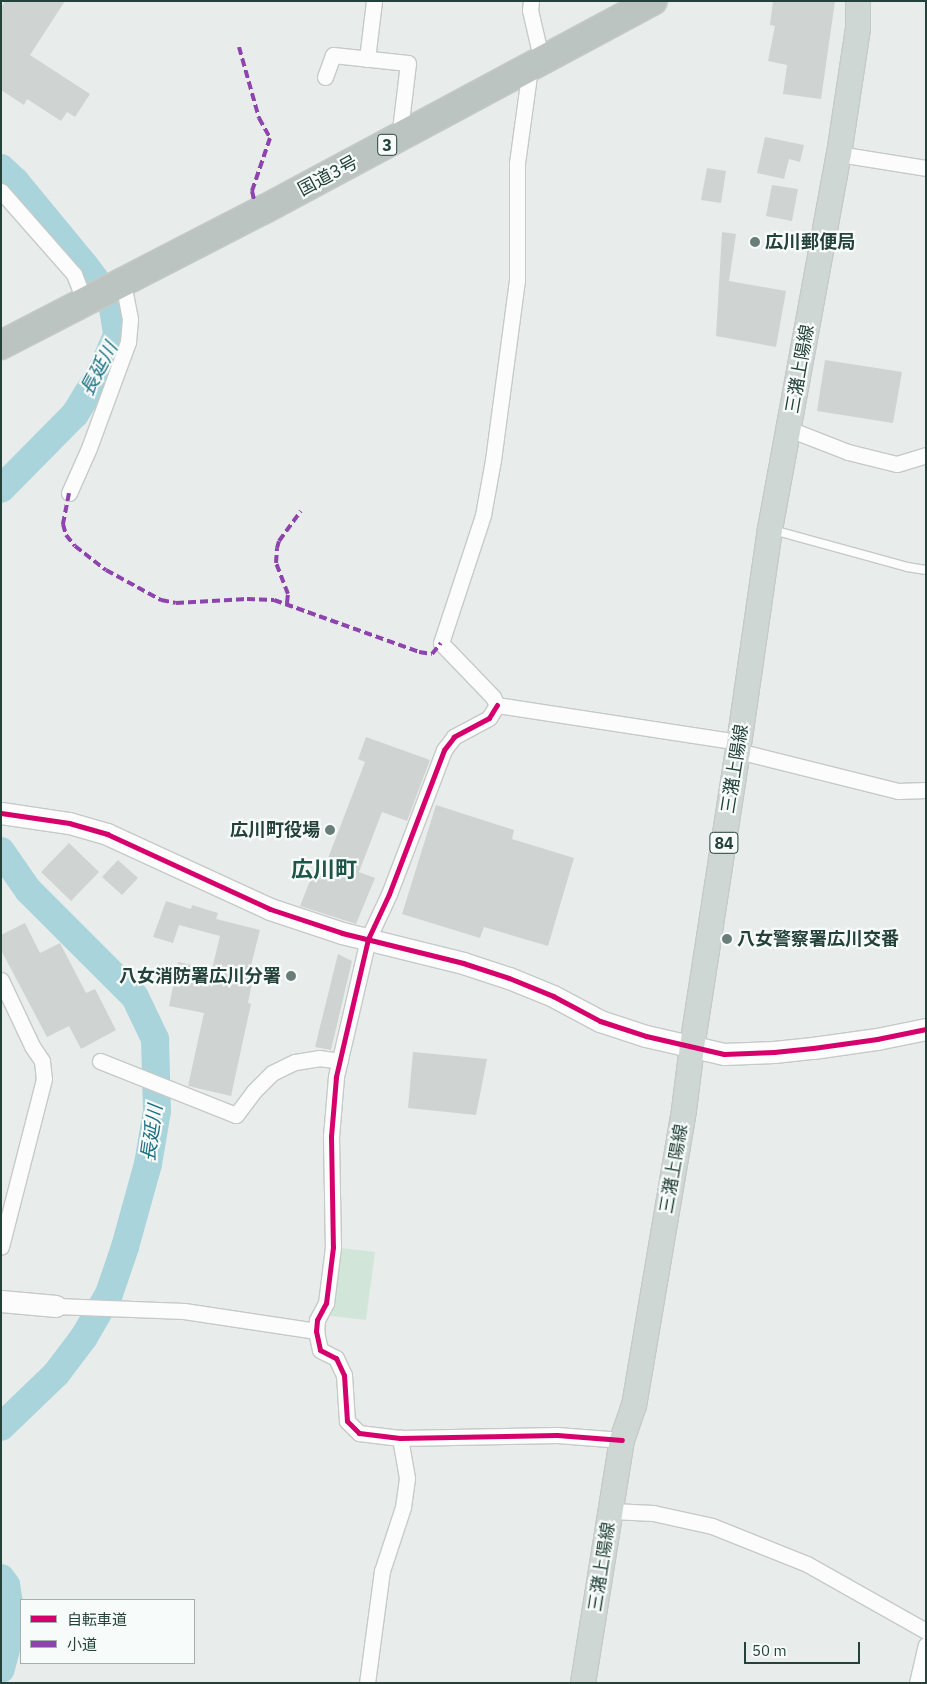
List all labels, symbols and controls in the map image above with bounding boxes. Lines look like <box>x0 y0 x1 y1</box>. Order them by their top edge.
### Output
road number: 3 <box>377 132 397 158</box>
street label: 国道3号 <box>294 151 362 201</box>
place label: 広川郵便局 <box>765 231 855 253</box>
marker: 広川郵便局 <box>749 236 761 248</box>
street label: 三潴上陽線 <box>782 323 818 415</box>
water label: 長延川 <box>76 338 122 400</box>
street label: 三潴上陽線 <box>717 723 753 815</box>
place label: 広川町役場 <box>230 819 320 841</box>
marker: 広川町役場 <box>324 824 336 836</box>
road number: 84 <box>709 830 739 856</box>
district label: 広川町 <box>291 856 357 882</box>
place label: 八女警察署広川交番 <box>737 928 899 950</box>
marker: 八女警察署広川交番 <box>721 933 733 945</box>
place label: 八女消防署広川分署 <box>119 965 281 987</box>
marker: 八女消防署広川分署 <box>285 970 297 982</box>
water label: 長延川 <box>137 1103 167 1163</box>
street label: 三潴上陽線 <box>656 1123 692 1215</box>
street label: 三潴上陽線 <box>584 1521 620 1613</box>
legend <box>20 1599 195 1664</box>
text: 自転車道 <box>67 1610 127 1629</box>
scale bar <box>747 1632 863 1664</box>
text: 小道 <box>67 1635 97 1654</box>
text: 50 m <box>752 1641 787 1660</box>

